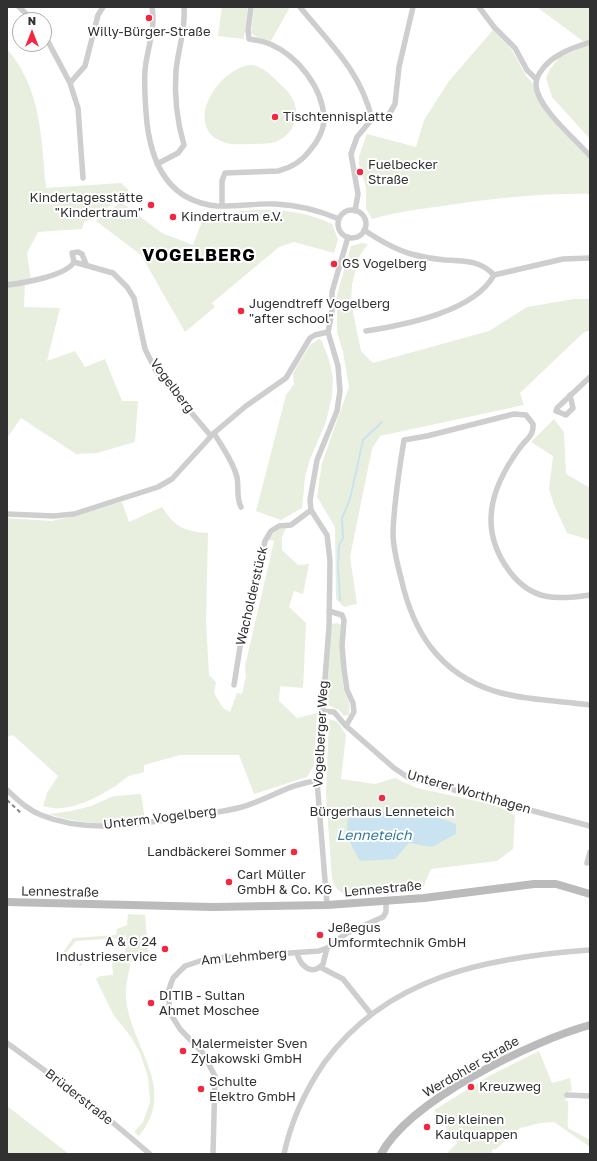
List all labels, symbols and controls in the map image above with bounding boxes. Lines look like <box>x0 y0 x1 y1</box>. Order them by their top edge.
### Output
north arrow <box>12 12 52 52</box>
marker: Willy-Bürger-Straße <box>144 13 154 23</box>
text: N <box>28 14 36 27</box>
place label: Willy-Bürger-Straße <box>88 24 210 40</box>
place label: Tischtennisplatte <box>283 109 393 125</box>
marker: Tischtennisplatte <box>270 112 280 122</box>
place label: Fuelbecker Straße <box>368 157 438 188</box>
marker: Fuelbecker Straße <box>355 167 365 177</box>
place label: Kindertagesstätte "Kindertraum" <box>30 190 143 221</box>
marker: Kindertagesstätte "Kindertraum" <box>146 200 156 210</box>
place label: Kindertraum e.V. <box>181 209 283 225</box>
marker: Kindertraum e.V. <box>168 212 178 222</box>
district label: VOGELBERG <box>142 246 256 266</box>
place label: GS Vogelberg <box>342 256 427 272</box>
marker: GS Vogelberg <box>329 259 339 269</box>
place label: Jugendtreff Vogelberg "after school" <box>249 296 390 327</box>
marker: Jugendtreff Vogelberg "after school" <box>236 306 246 316</box>
street label: Vogelberg <box>147 356 197 416</box>
street label: Wacholderstück <box>233 545 271 647</box>
street label: Vogelberger Weg <box>310 680 332 788</box>
street label: Unterer Worthhagen <box>405 767 533 817</box>
marker: Bürgerhaus Lenneteich <box>377 793 387 803</box>
street label: Unterm Vogelberg <box>103 803 217 833</box>
place label: Bürgerhaus Lenneteich <box>309 804 455 820</box>
water label: Lenneteich <box>336 828 412 844</box>
place label: Landbäckerei Sommer <box>147 844 286 860</box>
marker: Landbäckerei Sommer <box>289 847 299 857</box>
place label: Carl Müller GmbH & Co. KG <box>237 867 332 898</box>
marker: Carl Müller GmbH & Co. KG <box>224 877 234 887</box>
street label: Lennestraße <box>344 878 422 900</box>
street label: Lennestraße <box>21 884 99 900</box>
place label: Jeßegus Umformtechnik GmbH <box>328 920 466 951</box>
marker: Jeßegus Umformtechnik GmbH <box>315 930 325 940</box>
place label: A & G 24 Industrieservice <box>56 934 157 965</box>
marker: A & G 24 Industrieservice <box>160 944 170 954</box>
street label: Am Lehmberg <box>200 945 288 969</box>
place label: DITIB - Sultan Ahmet Moschee <box>159 988 259 1019</box>
marker: DITIB - Sultan Ahmet Moschee <box>146 998 156 1008</box>
street label: Werdohler Straße <box>420 1033 522 1101</box>
place label: Malermeister Sven Zylakowski GmbH <box>191 1036 307 1067</box>
marker: Malermeister Sven Zylakowski GmbH <box>178 1046 188 1056</box>
street label: Brüderstraße <box>42 1066 116 1128</box>
place label: Schulte Elektro GmbH <box>209 1074 296 1105</box>
place label: Kreuzweg <box>479 1079 541 1095</box>
marker: Kreuzweg <box>466 1082 476 1092</box>
marker: Schulte Elektro GmbH <box>196 1084 206 1094</box>
place label: Die kleinen Kaulquappen <box>435 1112 518 1143</box>
marker: Die kleinen Kaulquappen <box>422 1122 432 1132</box>

